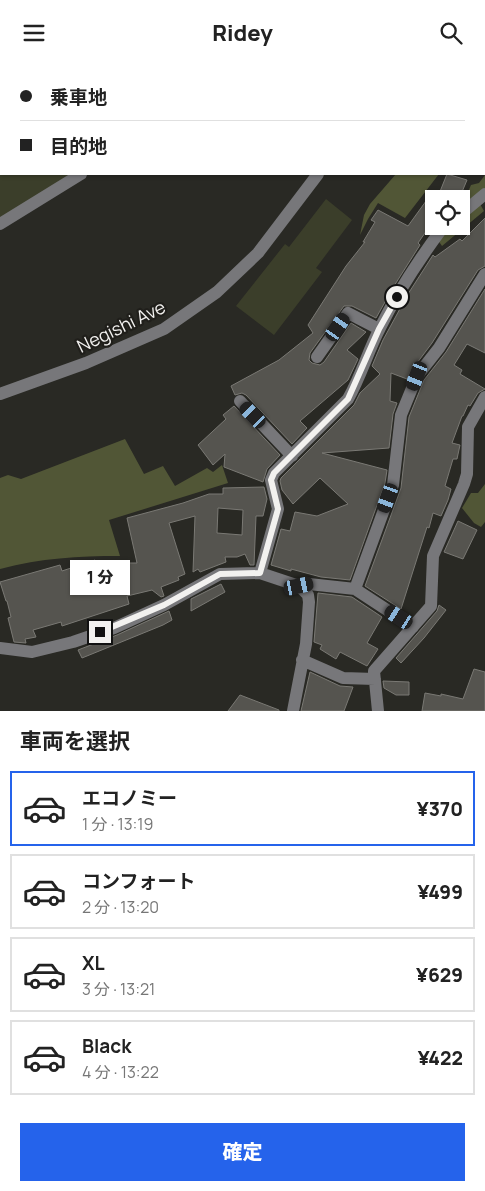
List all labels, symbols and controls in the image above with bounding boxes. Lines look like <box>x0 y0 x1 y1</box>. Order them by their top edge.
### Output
text: Ridey <box>212 18 273 48</box>
icon: menu <box>20 19 48 47</box>
icon: search <box>437 19 465 47</box>
text: 乗車地 <box>50 84 107 110</box>
text: 目的地 <box>50 133 107 159</box>
map controls <box>425 190 470 235</box>
button: locate <box>425 190 470 235</box>
route start <box>386 286 408 308</box>
street label: Negishi Ave <box>73 294 169 358</box>
car <box>323 310 352 344</box>
car <box>404 359 429 393</box>
car <box>237 399 268 431</box>
car <box>375 481 400 515</box>
callout: 1 分 <box>70 559 130 595</box>
text: 1 分 <box>87 566 113 588</box>
car <box>282 576 315 596</box>
car <box>382 603 415 631</box>
route end <box>89 621 111 643</box>
text: 車両を選択 <box>20 726 130 756</box>
text: エコノミー <box>82 785 177 811</box>
icon: car <box>22 786 67 831</box>
text: ¥370 <box>417 796 463 822</box>
text: 1 分 · 13:19 <box>82 813 154 835</box>
text: コンフォート <box>82 868 195 894</box>
icon: car <box>22 869 67 914</box>
text: ¥499 <box>418 879 463 905</box>
text: 2 分 · 13:20 <box>82 896 159 918</box>
text: XL <box>82 950 105 976</box>
icon: car <box>22 952 67 997</box>
text: ¥629 <box>416 962 463 988</box>
text: 3 分 · 13:21 <box>82 978 155 1000</box>
text: Black <box>82 1033 131 1059</box>
icon: car <box>22 1035 67 1080</box>
text: ¥422 <box>418 1045 463 1071</box>
text: 4 分 · 13:22 <box>82 1061 159 1083</box>
button: 確定 <box>20 1123 465 1181</box>

